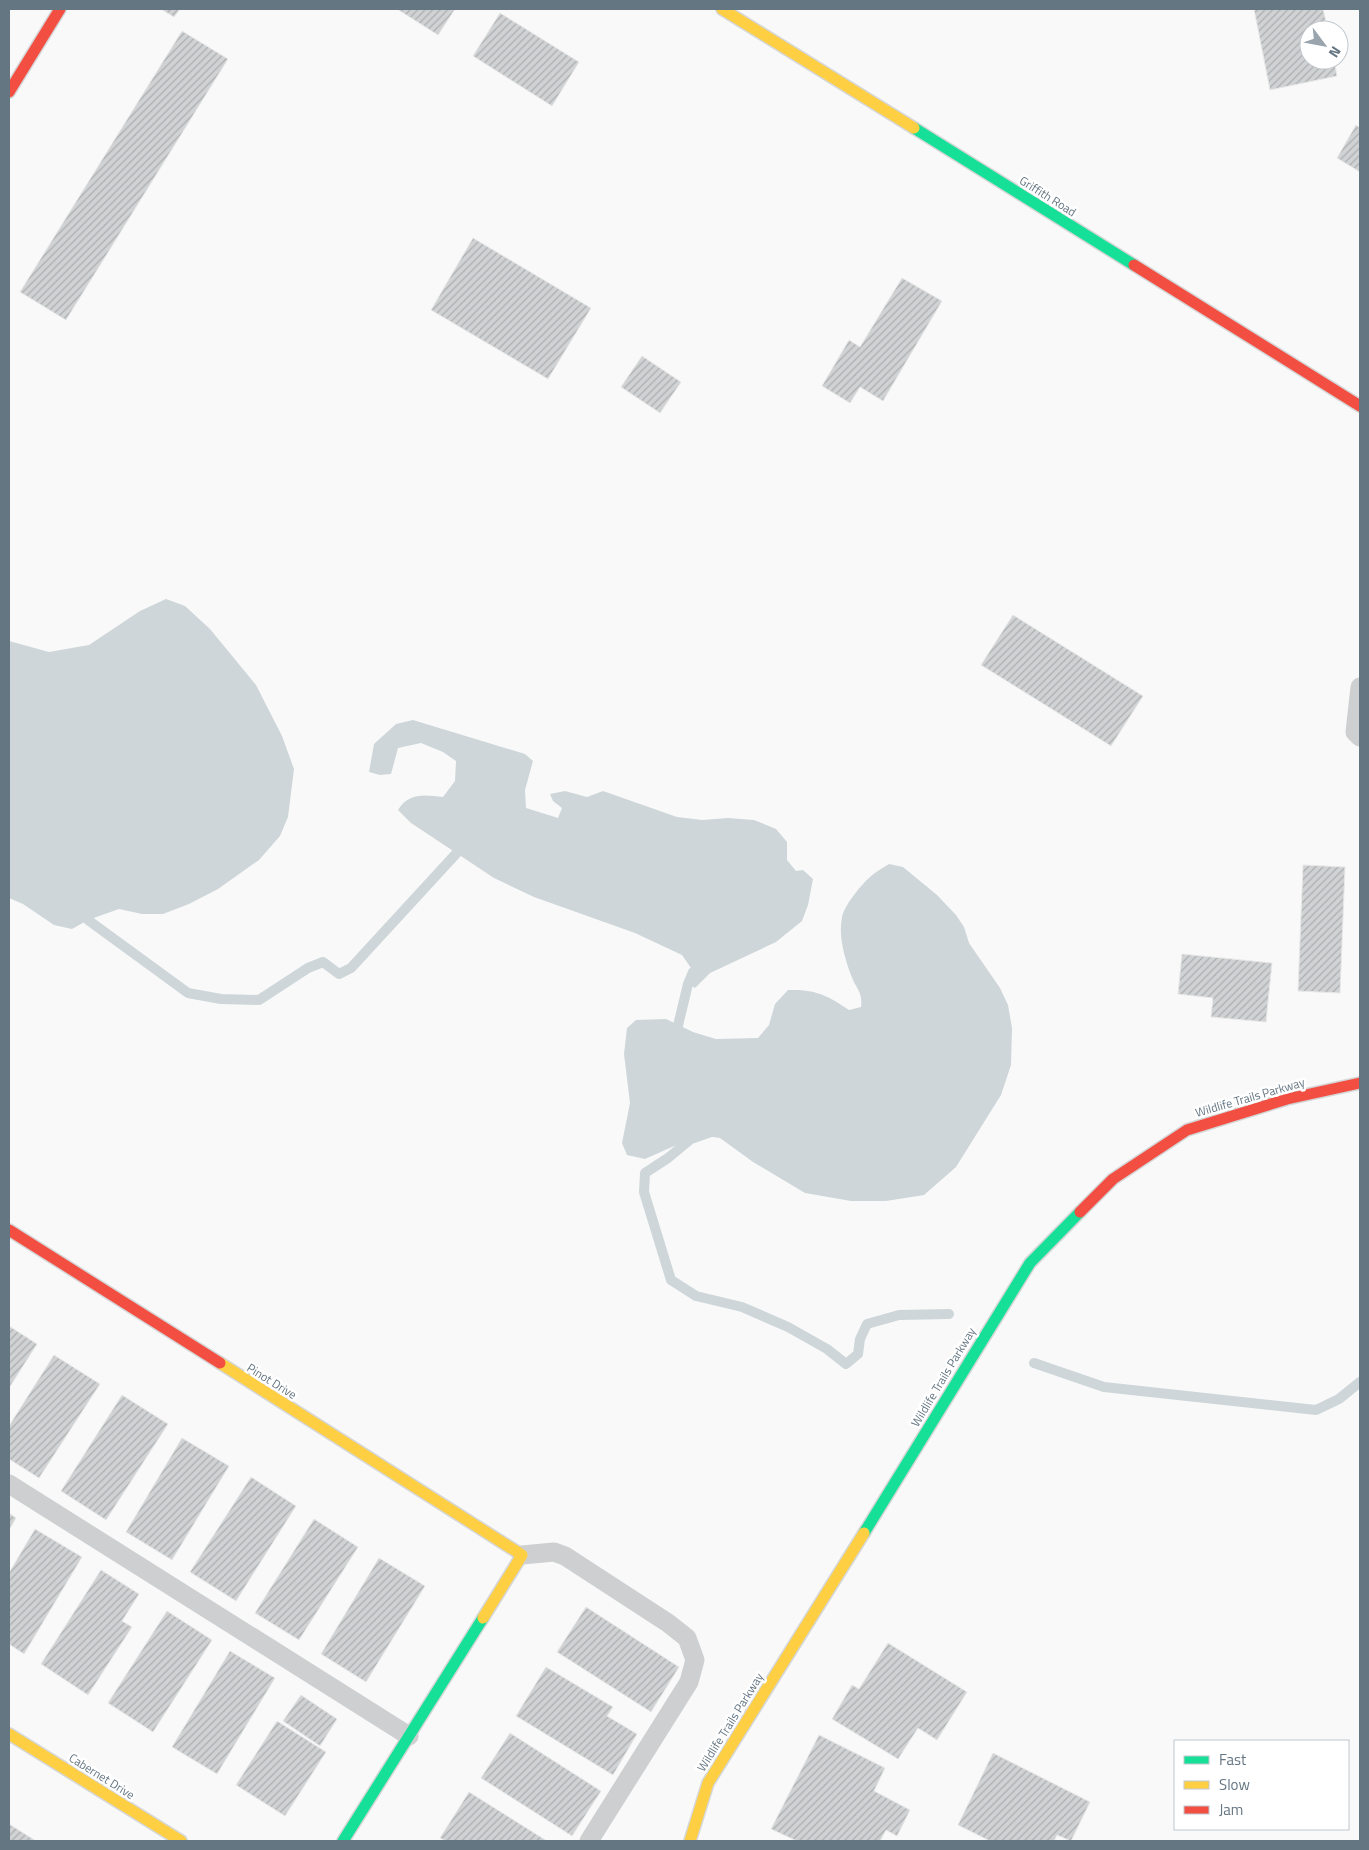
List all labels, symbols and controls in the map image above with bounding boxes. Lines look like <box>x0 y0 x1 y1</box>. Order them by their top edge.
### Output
north arrow <box>1299 20 1349 70</box>
text: N <box>1324 42 1347 62</box>
street label: Griffith Road <box>1016 171 1080 221</box>
street label: Wildlife Trails Parkway <box>1193 1072 1307 1122</box>
street label: Wildlife Trails Parkway <box>906 1323 980 1430</box>
street label: Pinot Drive <box>243 1358 301 1404</box>
street label: Wildlife Trails Parkway <box>692 1669 768 1775</box>
legend <box>1174 1740 1349 1830</box>
street label: Cabernet Drive <box>65 1748 139 1804</box>
text: Fast <box>1219 1748 1247 1771</box>
text: Slow <box>1219 1773 1250 1796</box>
text: Jam <box>1219 1798 1243 1821</box>

